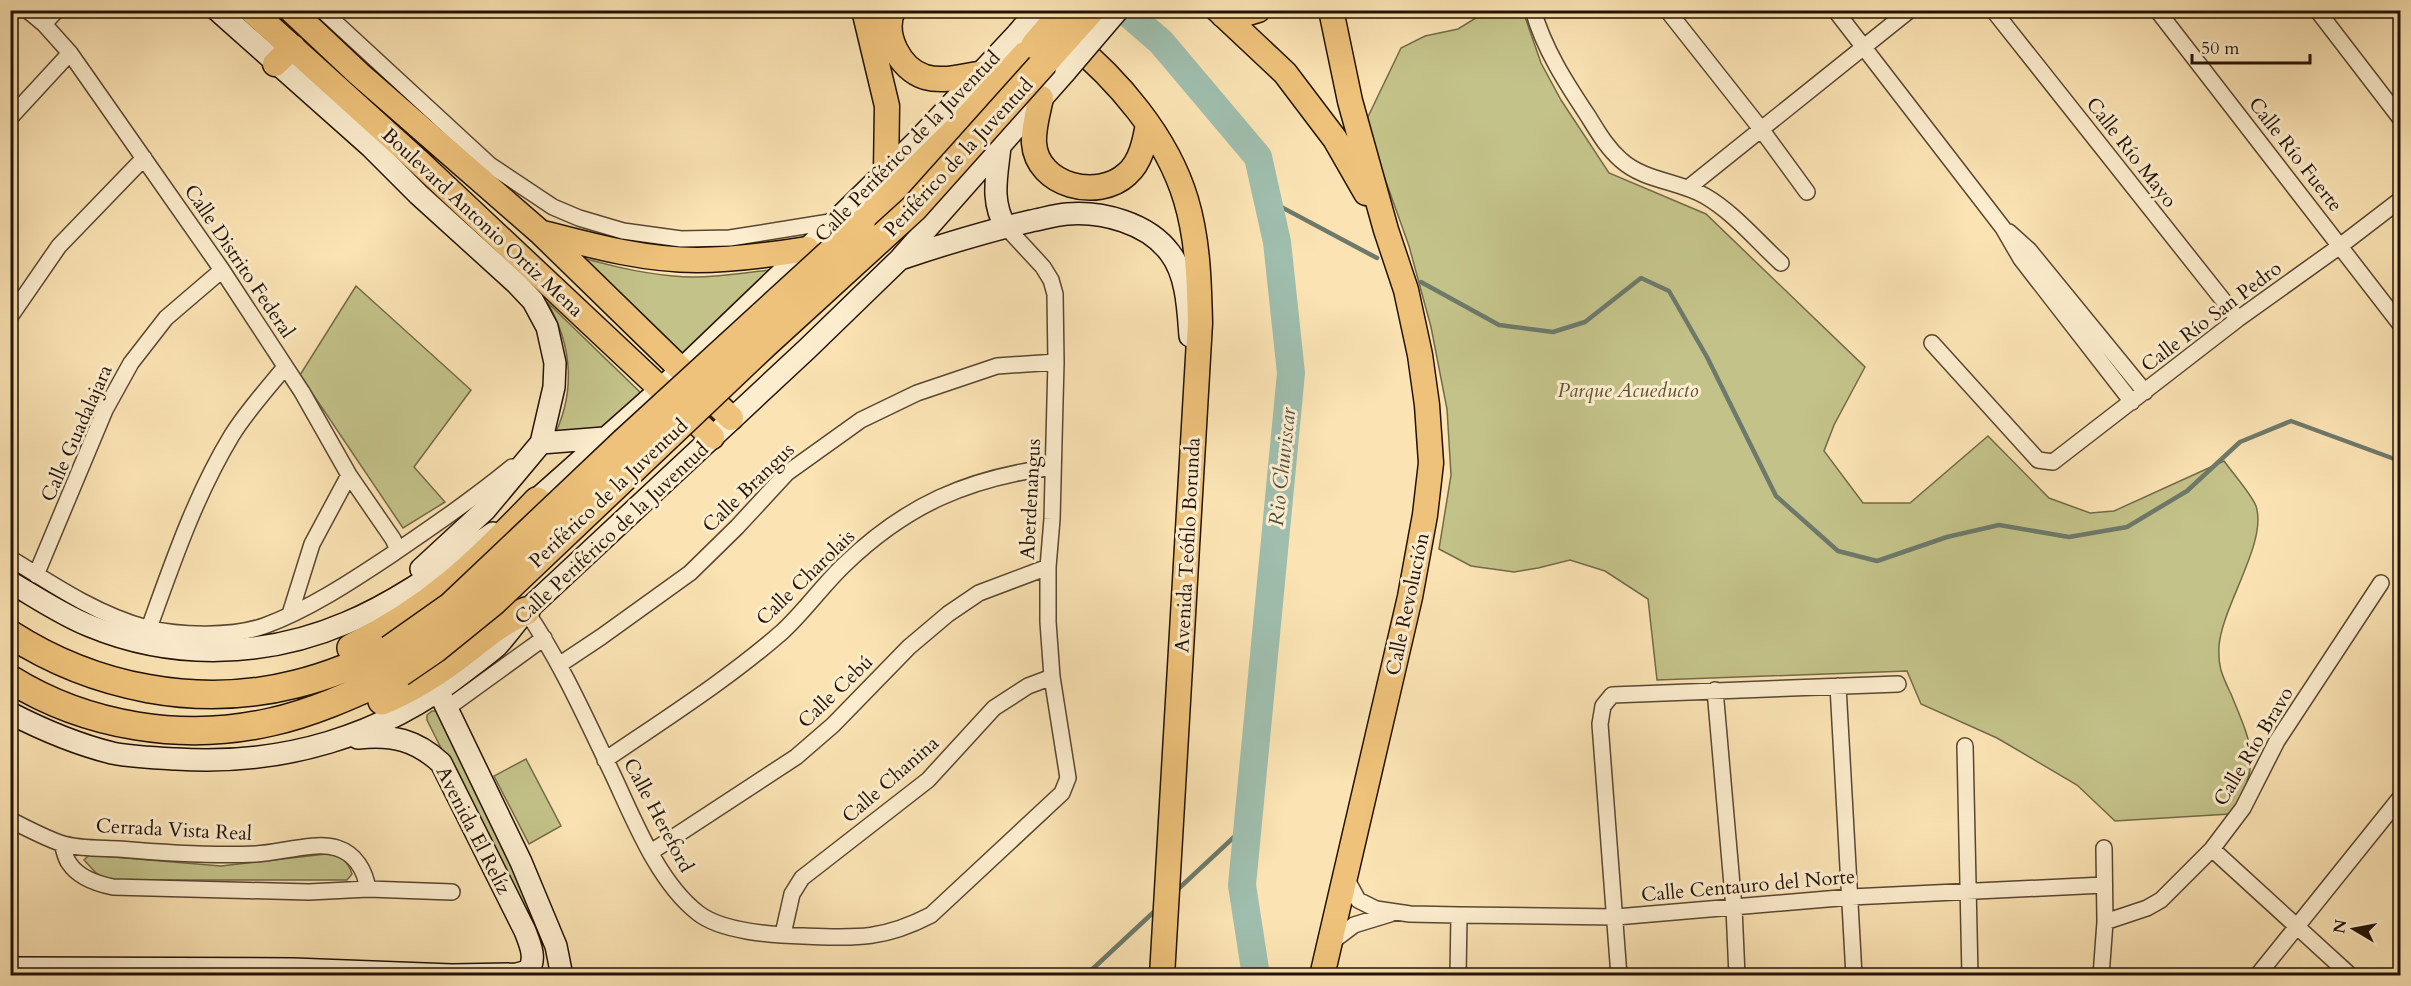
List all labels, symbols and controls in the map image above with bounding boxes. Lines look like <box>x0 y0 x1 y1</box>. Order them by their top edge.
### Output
scale bar <box>2192 27 2310 65</box>
text: 50 m <box>2201 36 2240 61</box>
street label: Calle Periférico de la Juventud <box>809 46 1005 246</box>
street label: Periférico de la Juventud <box>878 73 1038 241</box>
street label: Calle Río Fuerte <box>2242 91 2349 217</box>
street label: Calle Río Mayo <box>2080 92 2183 213</box>
street label: Boulevard Antonio Ortiz Mena <box>376 122 589 323</box>
street label: Calle Distrito Federal <box>178 179 301 343</box>
street label: Calle Río San Pedro <box>2136 255 2287 378</box>
street label: Calle Guadalajara <box>34 360 119 506</box>
park label: Parque Acueducto <box>1557 377 1699 404</box>
water label: Rio Chuviscar <box>1262 405 1303 528</box>
street label: Periférico de la Juventud <box>523 412 694 574</box>
street label: Calle Periférico de la Juventud <box>508 436 715 631</box>
street label: Avenida Teófilo Borunda <box>1168 436 1207 653</box>
street label: Calle Brangus <box>696 437 800 538</box>
street label: Aberdenangus <box>1014 438 1047 560</box>
street label: Calle Charolais <box>750 523 861 631</box>
street label: Calle Revolución <box>1379 530 1436 678</box>
street label: Calle Cebú <box>792 649 879 734</box>
street label: Calle Río Bravo <box>2207 681 2300 811</box>
street label: Calle Chanina <box>836 729 945 829</box>
street label: Calle Hereford <box>617 753 700 877</box>
street label: Avenida El Relíz <box>430 762 517 899</box>
street label: Cerrada Vista Real <box>95 812 253 847</box>
street label: Calle Centauro del Norte <box>1640 863 1856 908</box>
north arrow <box>2324 899 2384 959</box>
text: N <box>2328 918 2352 935</box>

